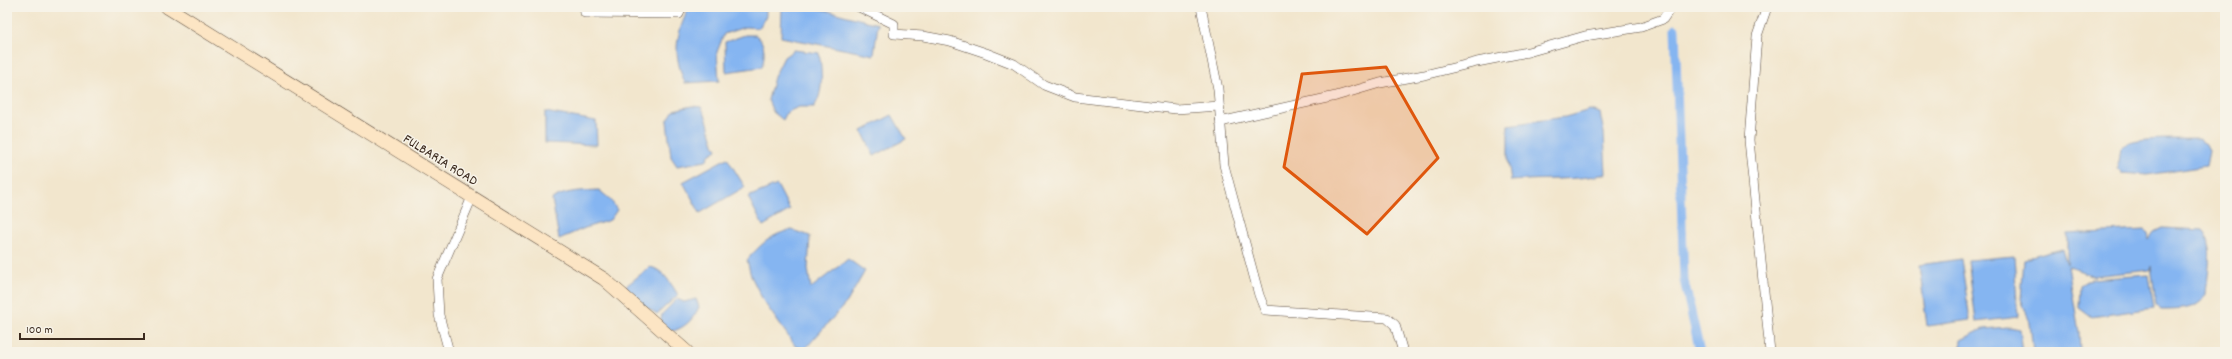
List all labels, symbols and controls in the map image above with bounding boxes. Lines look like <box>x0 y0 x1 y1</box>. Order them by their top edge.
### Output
street label: FULBARIA ROAD <box>399 130 481 192</box>
scale bar <box>20 315 144 341</box>
text: 100 m <box>26 322 53 339</box>

